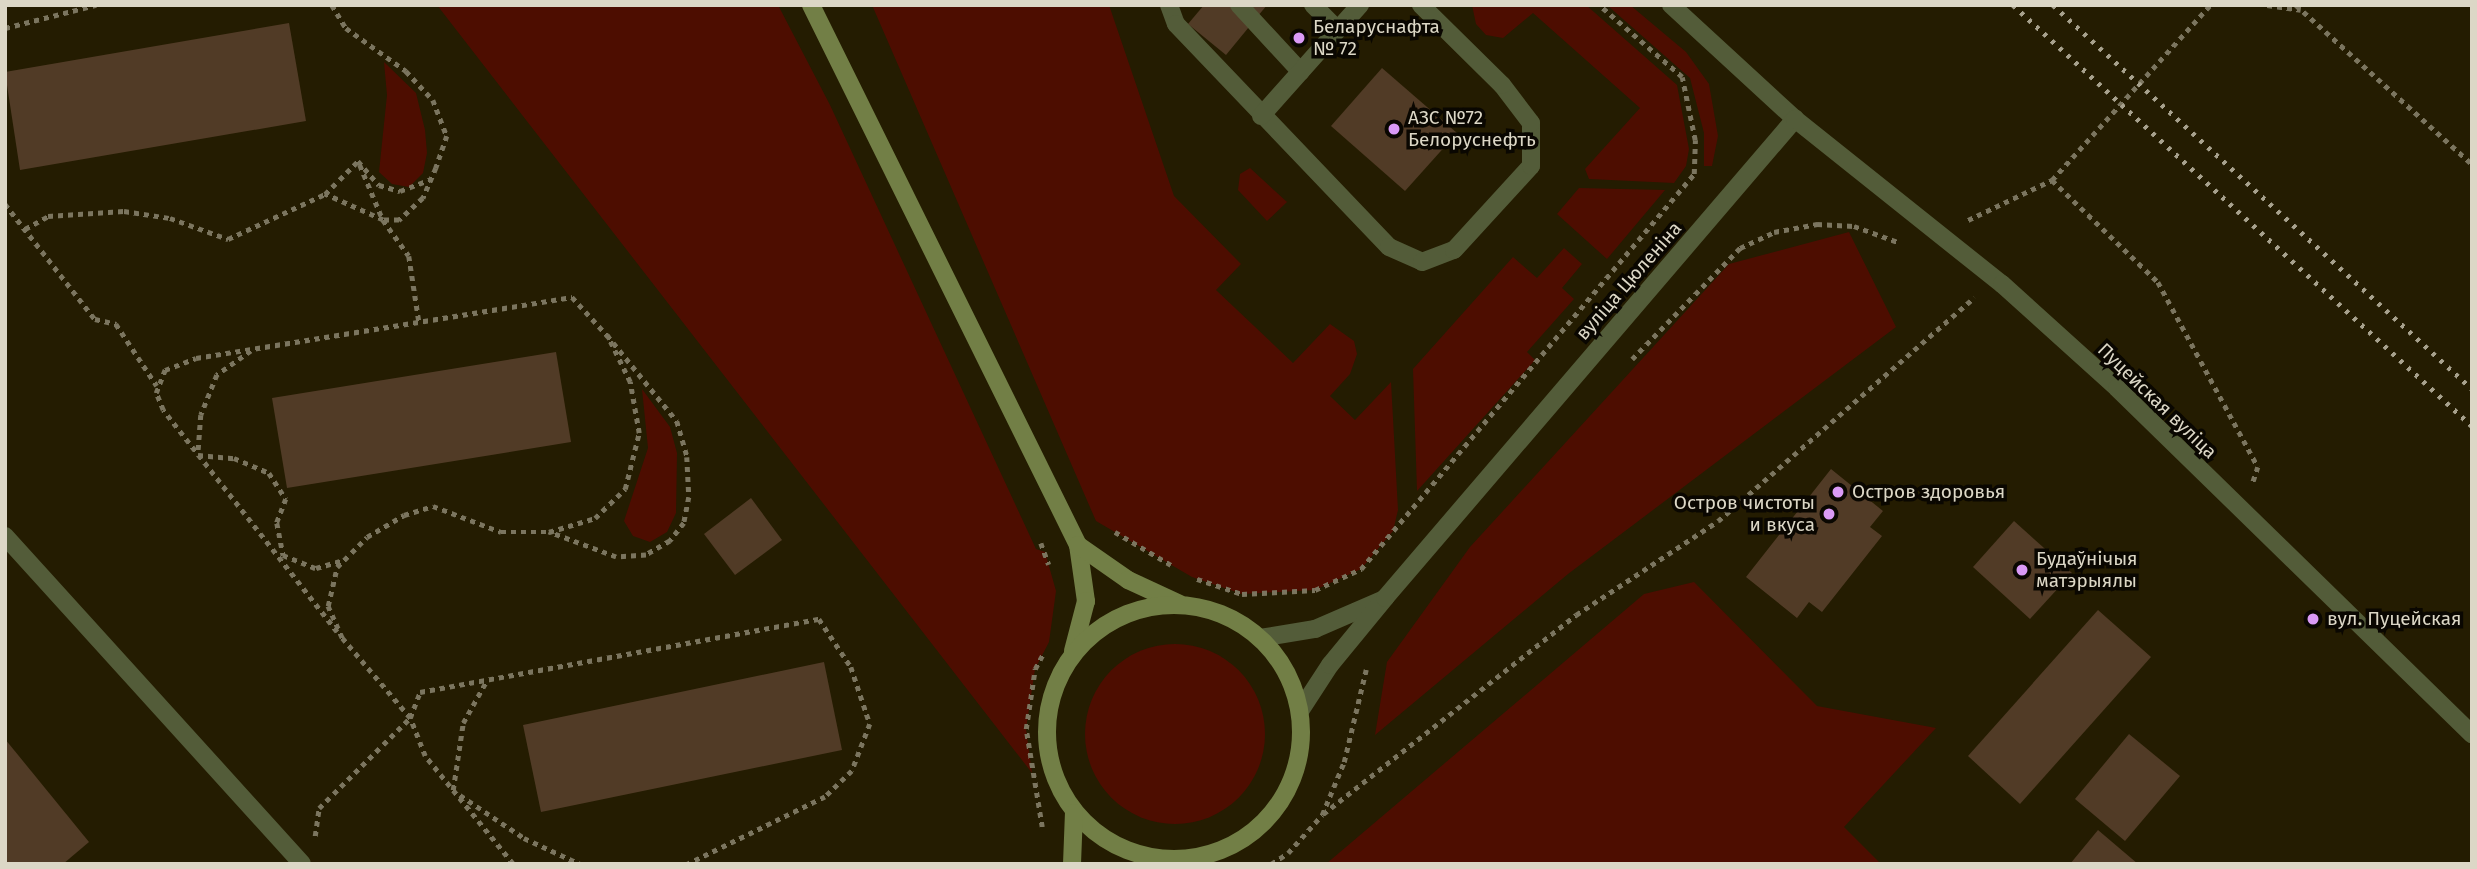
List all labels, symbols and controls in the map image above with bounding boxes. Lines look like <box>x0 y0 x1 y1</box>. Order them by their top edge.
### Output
place label: Беларуснафта № 72 <box>1313 16 1440 60</box>
marker: Беларуснафта № 72 <box>1291 30 1307 46</box>
place label: АЗС №72 Белоруснефть <box>1408 107 1536 151</box>
marker: АЗС №72 Белоруснефть <box>1386 121 1402 137</box>
street label: вуліца Цюленіна <box>1571 217 1687 345</box>
street label: Пуцейская вуліца <box>2093 338 2221 464</box>
place label: Остров здоровья <box>1852 481 2005 503</box>
marker: Остров здоровья <box>1830 484 1846 500</box>
place label: Остров чистоты и вкуса <box>1674 492 1815 536</box>
marker: Остров чистоты и вкуса <box>1821 506 1837 522</box>
place label: Будаўнічыя матэрыялы <box>2036 548 2138 592</box>
marker: Будаўнічыя матэрыялы <box>2014 562 2030 578</box>
place label: вул. Пуцейская <box>2327 608 2461 630</box>
marker: вул. Пуцейская <box>2305 611 2321 627</box>

